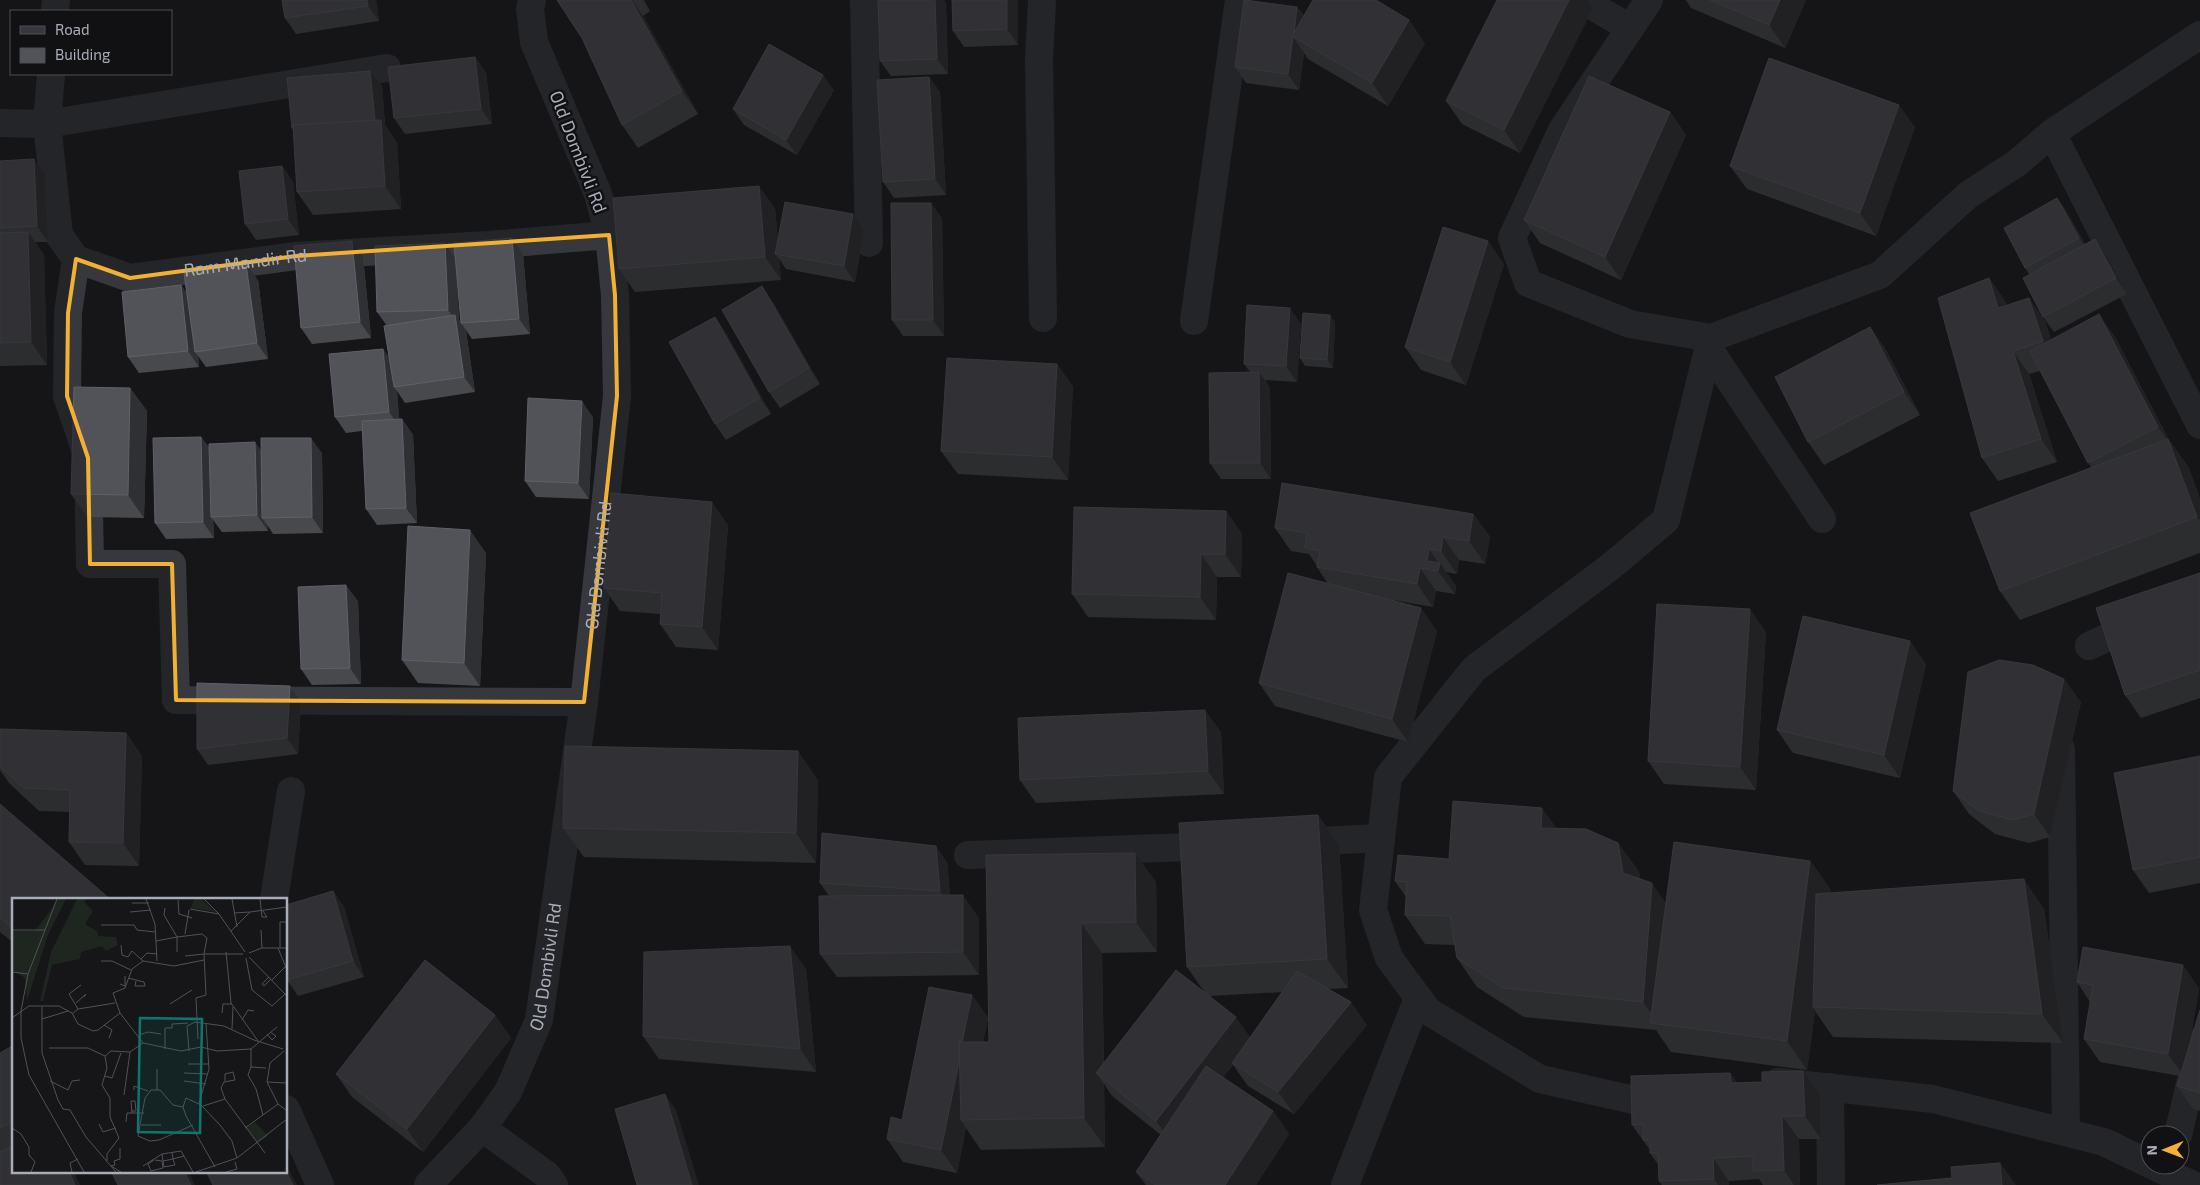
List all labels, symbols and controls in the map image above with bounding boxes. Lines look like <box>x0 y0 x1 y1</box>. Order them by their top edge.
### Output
legend <box>10 10 172 75</box>
text: Road <box>55 20 90 38</box>
text: Building <box>55 45 111 63</box>
street label: Old Dombivli Rd <box>546 87 612 216</box>
street label: Ram Mandir Rd <box>182 243 308 281</box>
street label: Old Dombivli Rd <box>580 500 616 631</box>
inset map <box>12 898 288 1172</box>
street label: Old Dombivli Rd <box>524 901 565 1034</box>
north arrow <box>2140 1125 2190 1175</box>
text: N <box>2143 1145 2160 1155</box>

